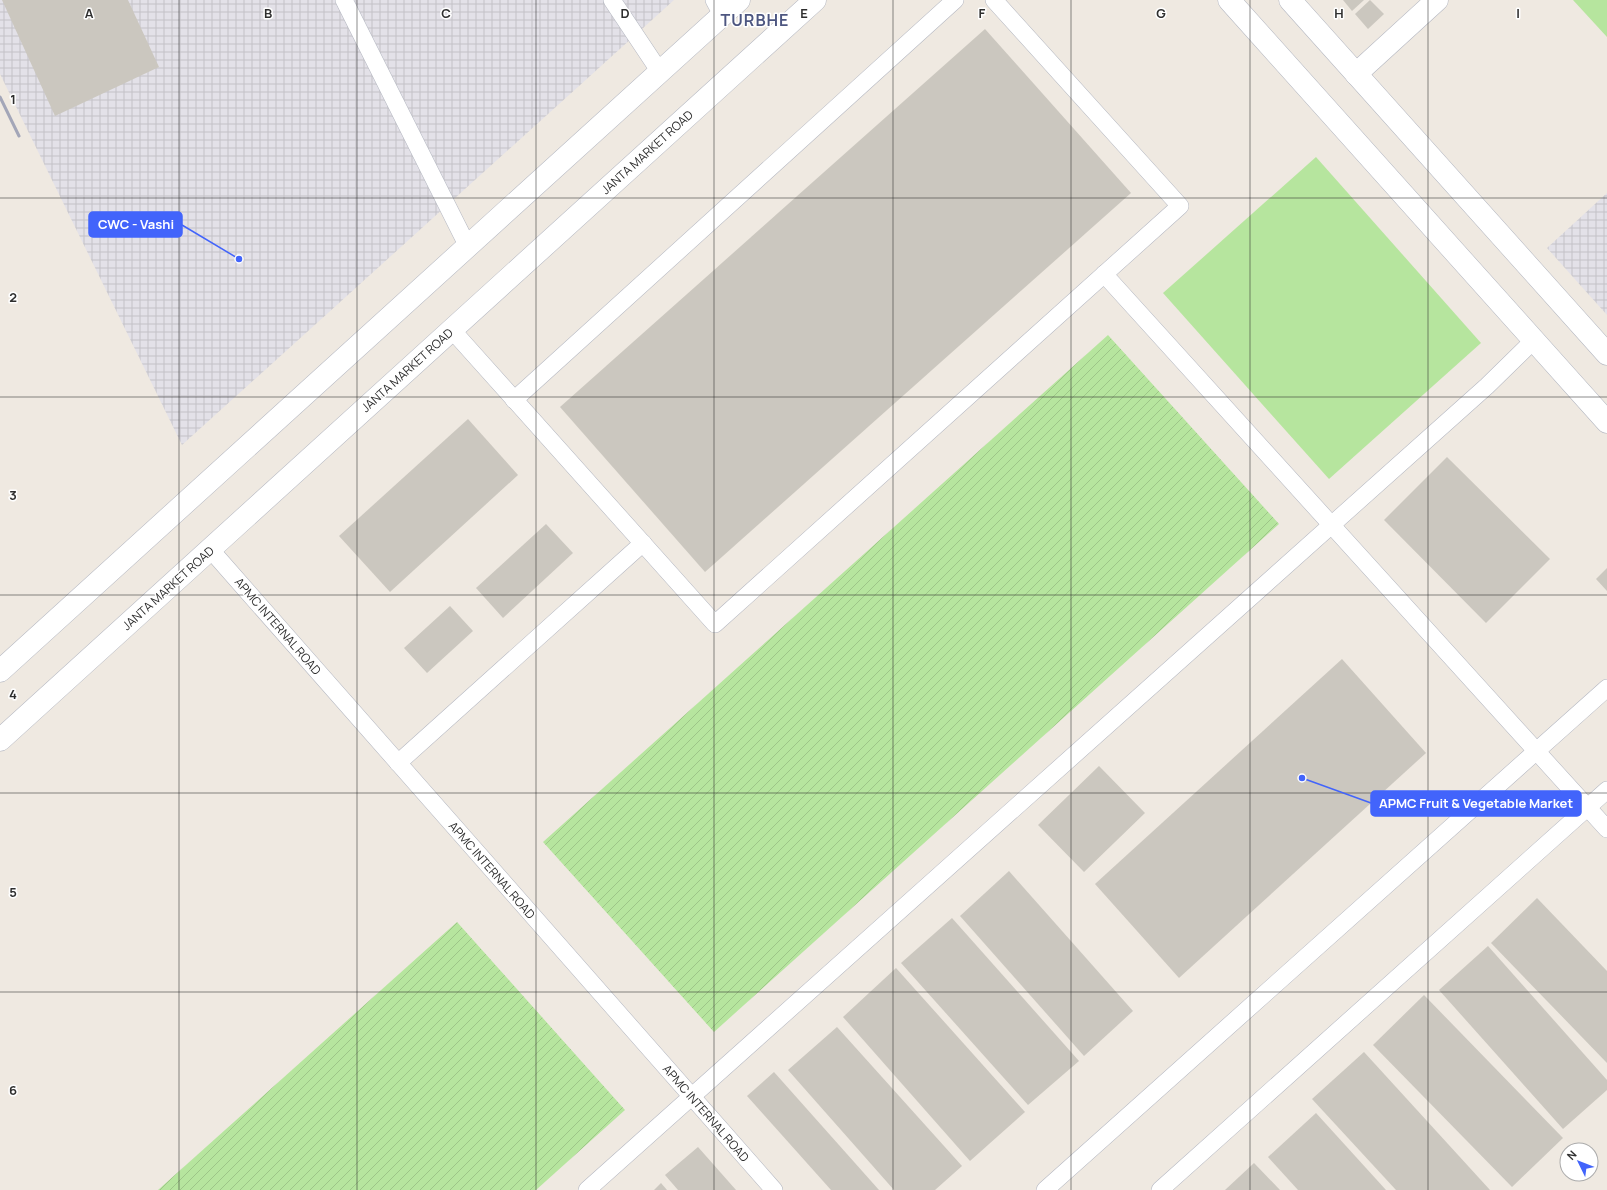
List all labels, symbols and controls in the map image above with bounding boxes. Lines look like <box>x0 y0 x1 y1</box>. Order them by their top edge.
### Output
text: A <box>85 4 94 22</box>
text: B <box>264 4 272 22</box>
text: C <box>441 4 451 22</box>
text: D <box>620 4 630 22</box>
text: E <box>800 4 808 22</box>
text: F <box>979 4 986 22</box>
text: G <box>1156 4 1166 22</box>
text: H <box>1334 4 1344 22</box>
text: I <box>1516 4 1520 22</box>
district label: TURBHE <box>721 9 789 31</box>
text: 1 <box>10 90 16 108</box>
street label: JANTA MARKET ROAD <box>597 106 697 198</box>
callout: CWC - Vashi <box>89 212 182 237</box>
text: CWC - Vashi <box>98 215 174 233</box>
text: 2 <box>9 288 17 306</box>
street label: JANTA MARKET ROAD <box>357 324 457 416</box>
text: 3 <box>9 486 17 504</box>
street label: JANTA MARKET ROAD <box>118 542 218 634</box>
street label: APMC INTERNAL ROAD <box>231 574 325 678</box>
text: 4 <box>9 685 17 703</box>
callout: APMC Fruit & Vegetable Market <box>1371 791 1581 816</box>
text: APMC Fruit & Vegetable Market <box>1379 794 1573 812</box>
street label: APMC INTERNAL ROAD <box>445 818 539 922</box>
text: 5 <box>9 883 17 901</box>
street label: APMC INTERNAL ROAD <box>659 1061 753 1165</box>
text: 6 <box>9 1081 17 1099</box>
north arrow <box>1559 1142 1599 1182</box>
text: N <box>1563 1147 1580 1163</box>

